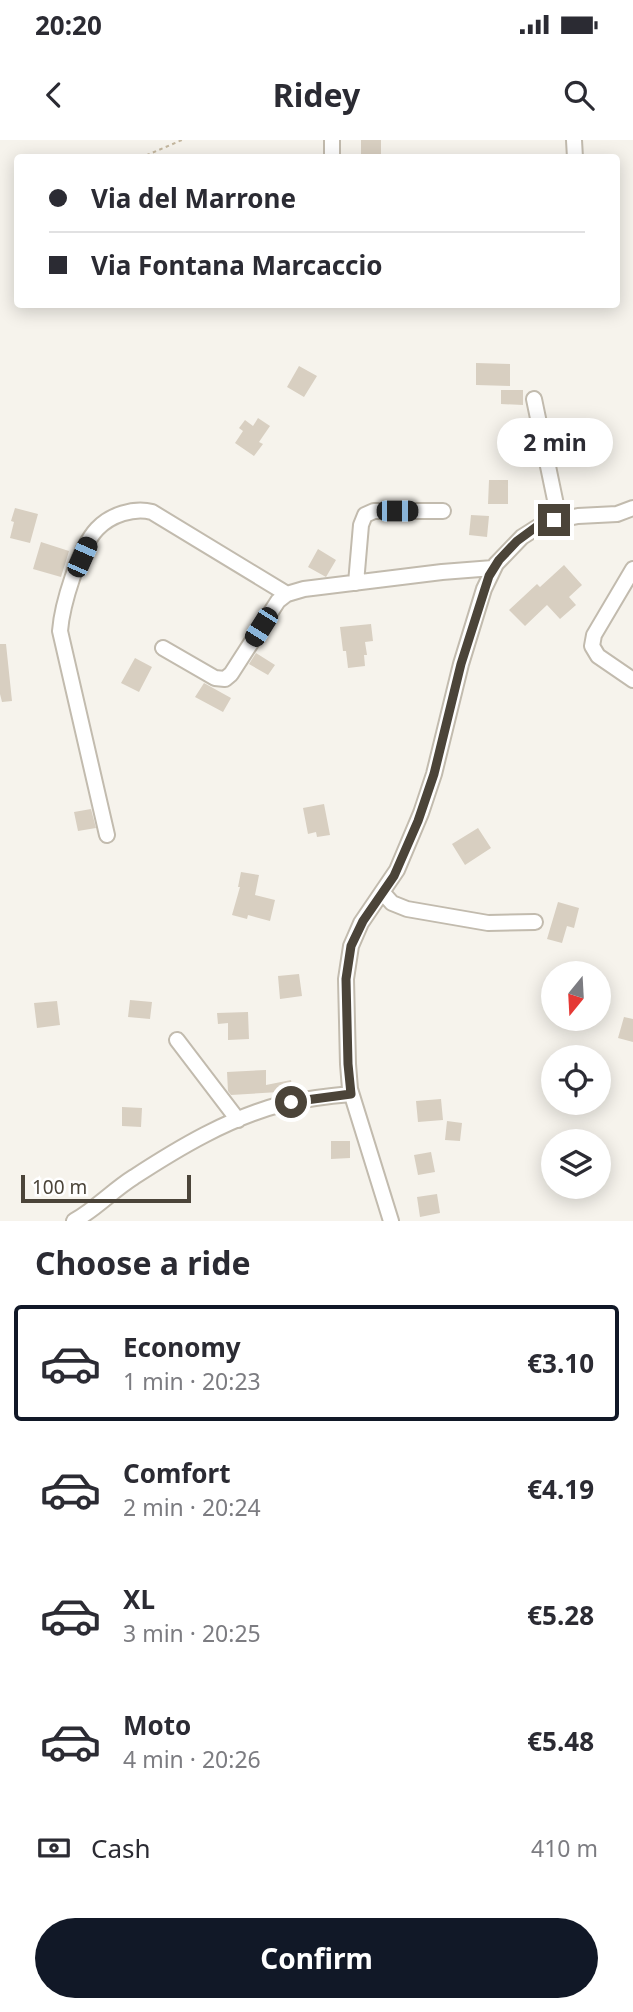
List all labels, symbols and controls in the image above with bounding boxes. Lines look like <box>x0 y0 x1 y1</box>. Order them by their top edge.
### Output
text: 20:20 <box>35 7 102 43</box>
text: Ridey <box>273 73 360 116</box>
icon: back <box>35 76 73 114</box>
icon: search <box>560 76 598 114</box>
text: Via del Marrone <box>91 180 296 216</box>
text: Via Fontana Marcaccio <box>91 247 383 283</box>
callout: 2 min <box>496 418 612 468</box>
text: 2 min <box>523 426 587 458</box>
car <box>377 501 419 522</box>
route end <box>538 504 570 536</box>
car <box>64 534 101 580</box>
car <box>241 604 282 650</box>
north arrow <box>541 961 611 1031</box>
map controls <box>541 961 611 1199</box>
button: locate <box>541 1045 611 1115</box>
route start <box>275 1086 307 1118</box>
button: layers <box>541 1129 611 1199</box>
scale bar <box>21 1172 191 1204</box>
text: 100 m <box>32 1174 87 1200</box>
text: Choose a ride <box>35 1241 251 1284</box>
text: Economy <box>123 1329 241 1365</box>
icon: car <box>39 1332 102 1395</box>
text: €3.10 <box>527 1345 594 1381</box>
text: 1 min · 20:23 <box>123 1365 261 1397</box>
text: Comfort <box>123 1455 231 1491</box>
icon: car <box>39 1458 102 1521</box>
text: €4.19 <box>527 1471 594 1507</box>
text: 2 min · 20:24 <box>123 1491 261 1523</box>
text: XL <box>123 1581 155 1617</box>
icon: car <box>39 1584 102 1647</box>
text: €5.28 <box>527 1597 594 1633</box>
text: 3 min · 20:25 <box>123 1617 261 1649</box>
text: Moto <box>123 1707 191 1743</box>
icon: car <box>39 1710 102 1773</box>
text: €5.48 <box>527 1723 594 1759</box>
text: 4 min · 20:26 <box>123 1743 261 1775</box>
icon: cash <box>35 1829 73 1867</box>
text: Cash <box>91 1830 151 1866</box>
text: 410 m <box>531 1832 598 1864</box>
button: Confirm <box>35 1918 598 1998</box>

